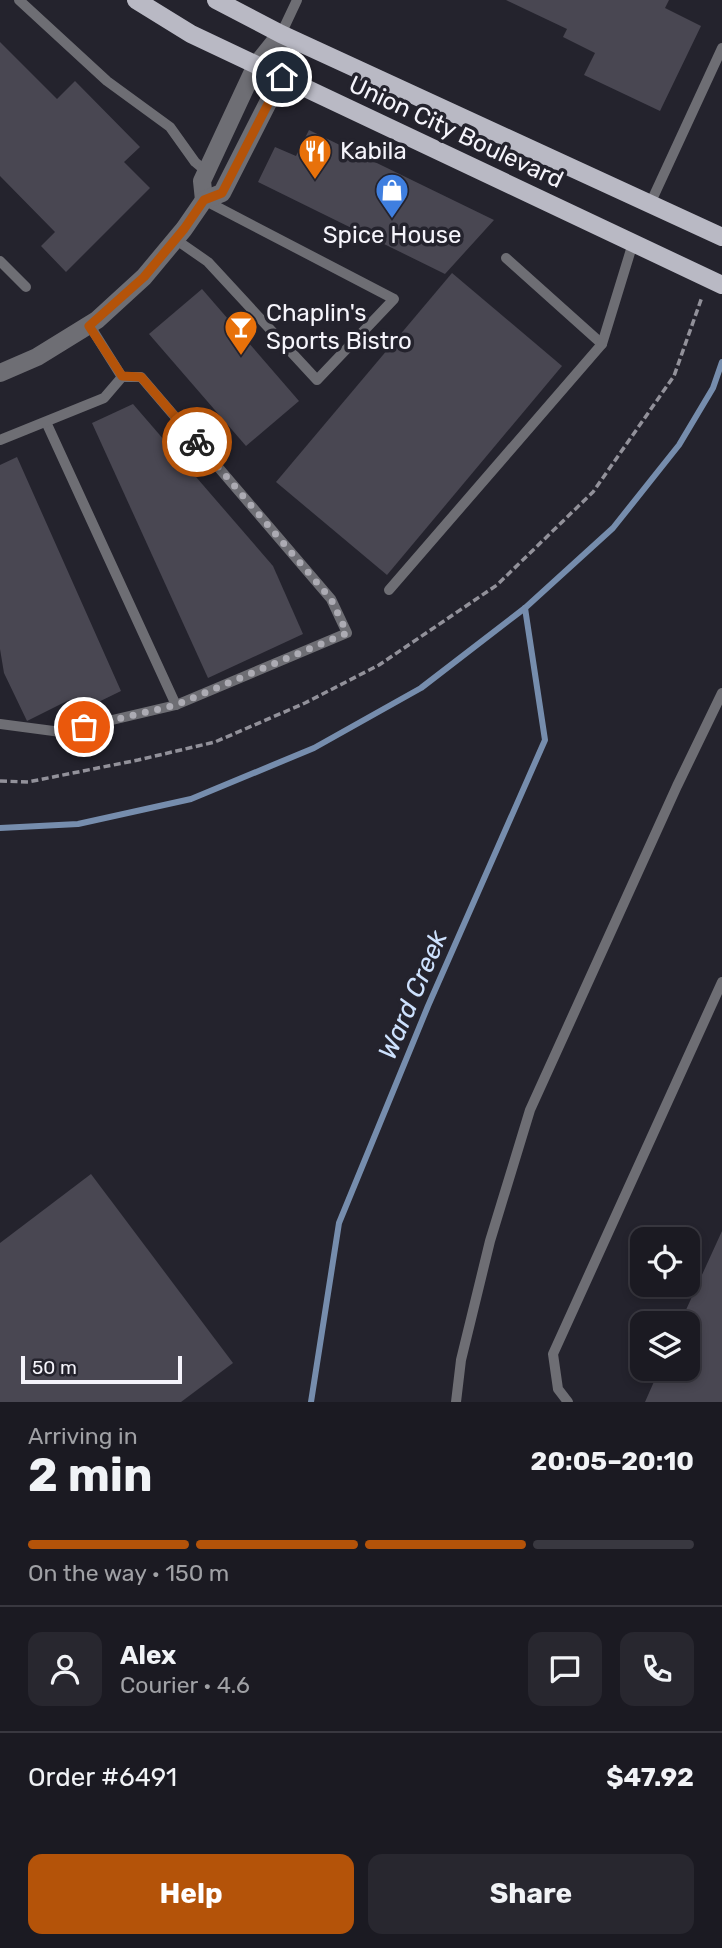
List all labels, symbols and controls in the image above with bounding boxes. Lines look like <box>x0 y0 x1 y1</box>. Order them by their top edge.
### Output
pin <box>252 47 312 107</box>
icon: home <box>263 58 301 96</box>
street label: Union City Boulevard <box>344 70 568 194</box>
restaurant icon: Kabila <box>296 132 334 181</box>
place label: Kabila <box>340 137 407 165</box>
shop icon: Spice House <box>373 171 411 220</box>
place label: Spice House <box>323 221 461 249</box>
place label: Chaplin's Sports Bistro <box>266 299 412 355</box>
bar icon: Chaplin's Sports Bistro <box>222 308 260 357</box>
courier <box>162 407 232 477</box>
icon: bike <box>178 423 216 461</box>
pin <box>54 697 114 757</box>
icon: bag <box>65 708 103 746</box>
water label: Ward Creek <box>372 925 454 1064</box>
map controls <box>630 1227 700 1381</box>
button: locate <box>630 1227 700 1297</box>
button: layers <box>630 1311 700 1381</box>
scale bar <box>21 1353 182 1385</box>
text: 50 m <box>32 1356 77 1379</box>
text: Arriving in <box>28 1422 138 1450</box>
text: 20:05–20:10 <box>531 1446 694 1477</box>
text: 2 min <box>28 1448 153 1503</box>
text: On the way · 150 m <box>28 1559 229 1587</box>
button: person <box>28 1632 102 1706</box>
button: chat <box>528 1632 602 1706</box>
button: phone <box>620 1632 694 1706</box>
text: Alex <box>120 1640 176 1671</box>
text: Courier · 4.6 <box>120 1671 250 1699</box>
text: Order #6491 <box>28 1762 177 1793</box>
text: $47.92 <box>606 1762 694 1793</box>
button: Help <box>28 1854 354 1934</box>
button: Share <box>368 1854 694 1934</box>

